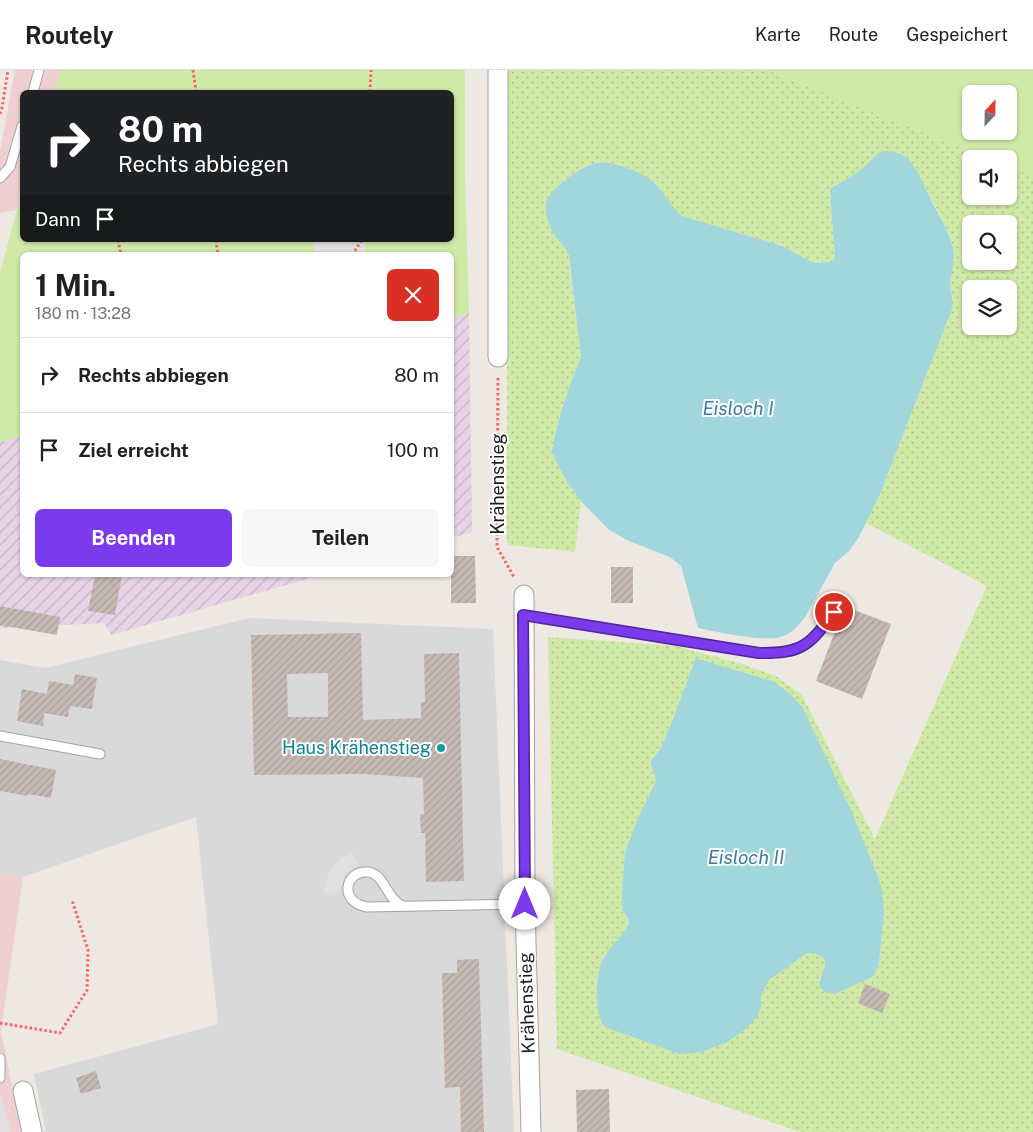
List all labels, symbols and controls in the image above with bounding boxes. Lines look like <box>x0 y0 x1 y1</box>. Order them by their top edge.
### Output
text: Routely <box>25 21 114 49</box>
text: Karte <box>755 24 801 45</box>
text: Route <box>829 24 878 45</box>
text: Gespeichert <box>906 24 1008 45</box>
north arrow <box>962 85 1018 140</box>
map controls <box>962 85 1017 335</box>
text: 80 m <box>118 109 203 150</box>
icon: right <box>35 110 100 175</box>
button: sound <box>962 150 1017 205</box>
text: Rechts abbiegen <box>118 151 289 177</box>
icon: arrive <box>91 205 119 233</box>
text: Dann <box>35 208 81 230</box>
button: search <box>962 215 1017 270</box>
text: 1 Min. <box>35 267 116 303</box>
button: close <box>387 269 439 321</box>
button: layers <box>962 280 1017 335</box>
text: 180 m · 13:28 <box>35 304 131 323</box>
icon: right <box>35 361 63 389</box>
text: Rechts abbiegen <box>78 364 229 386</box>
text: 80 m <box>394 364 439 386</box>
water label: Eisloch I <box>702 397 774 419</box>
street label: Krähenstieg <box>487 433 508 535</box>
icon: arrive <box>35 436 63 464</box>
text: Ziel erreicht <box>78 439 189 461</box>
text: 100 m <box>387 439 439 461</box>
button: Beenden <box>35 509 232 567</box>
button: Teilen <box>242 509 439 567</box>
pin <box>813 591 855 633</box>
icon: arrive <box>820 598 848 626</box>
place label: Haus Krähenstieg <box>282 737 431 758</box>
marker: Haus Krähenstieg <box>435 742 447 754</box>
water label: Eisloch II <box>708 846 784 868</box>
position arrow <box>498 877 550 929</box>
street label: Krähenstieg <box>514 952 539 1054</box>

